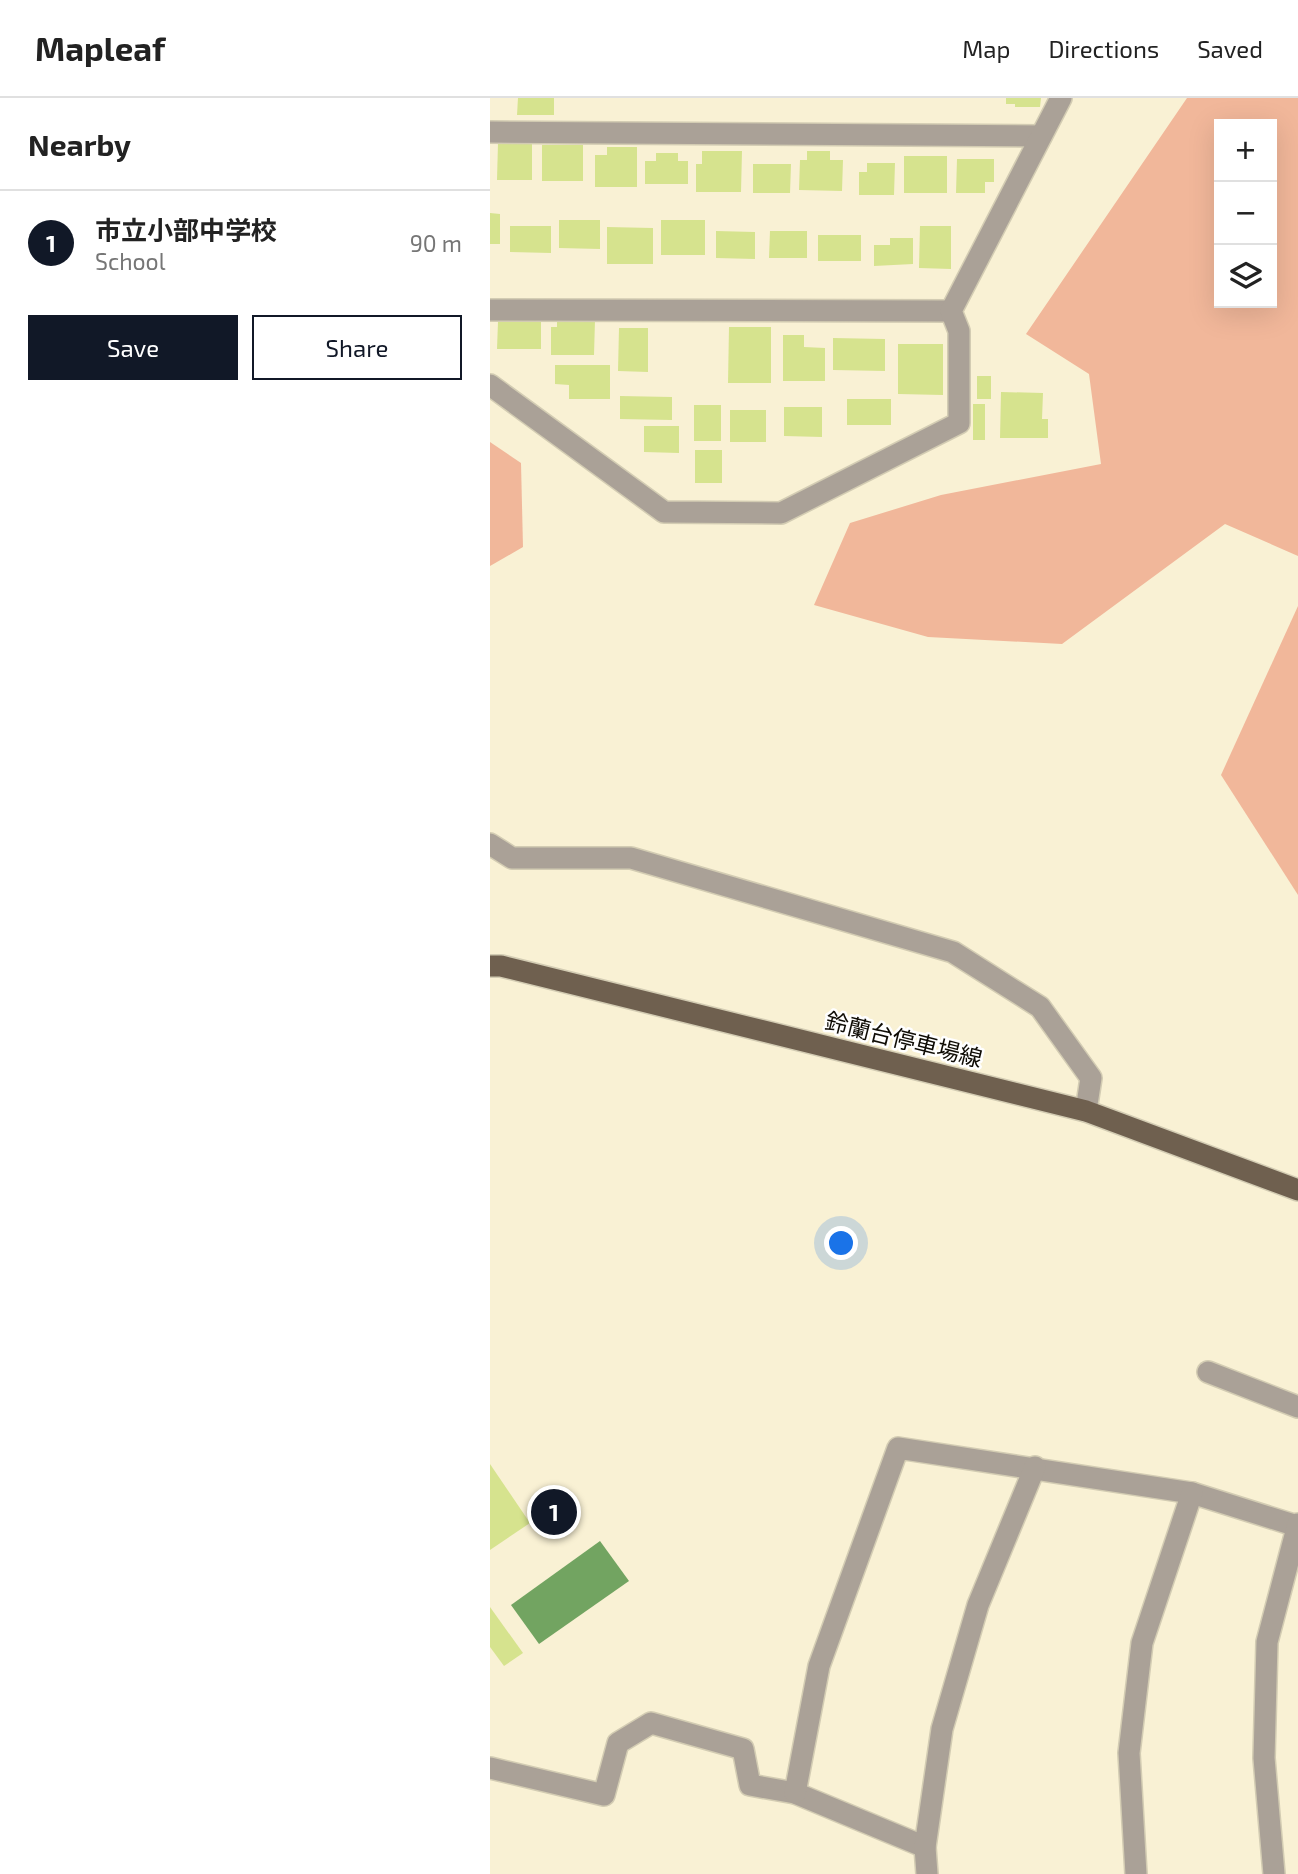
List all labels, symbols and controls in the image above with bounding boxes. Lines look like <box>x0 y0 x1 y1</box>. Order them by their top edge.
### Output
text: Mapleaf <box>35 28 165 68</box>
text: Map <box>962 34 1010 63</box>
text: Directions <box>1048 34 1159 63</box>
text: Saved <box>1197 34 1263 63</box>
map controls <box>1214 119 1277 308</box>
button: + <box>1214 119 1277 182</box>
text: Nearby <box>28 126 131 162</box>
button: − <box>1214 182 1277 245</box>
text: 市立小部中学校 <box>95 214 277 245</box>
text: 1 <box>46 229 56 257</box>
text: 90 m <box>410 229 462 257</box>
button: layers <box>1214 245 1277 308</box>
text: School <box>95 247 165 275</box>
button: Save <box>28 315 238 380</box>
button: Share <box>252 315 462 380</box>
street label: 鈴蘭台停車場線 <box>823 1006 985 1072</box>
your location <box>824 1226 858 1260</box>
pin: 1 <box>531 1486 577 1538</box>

